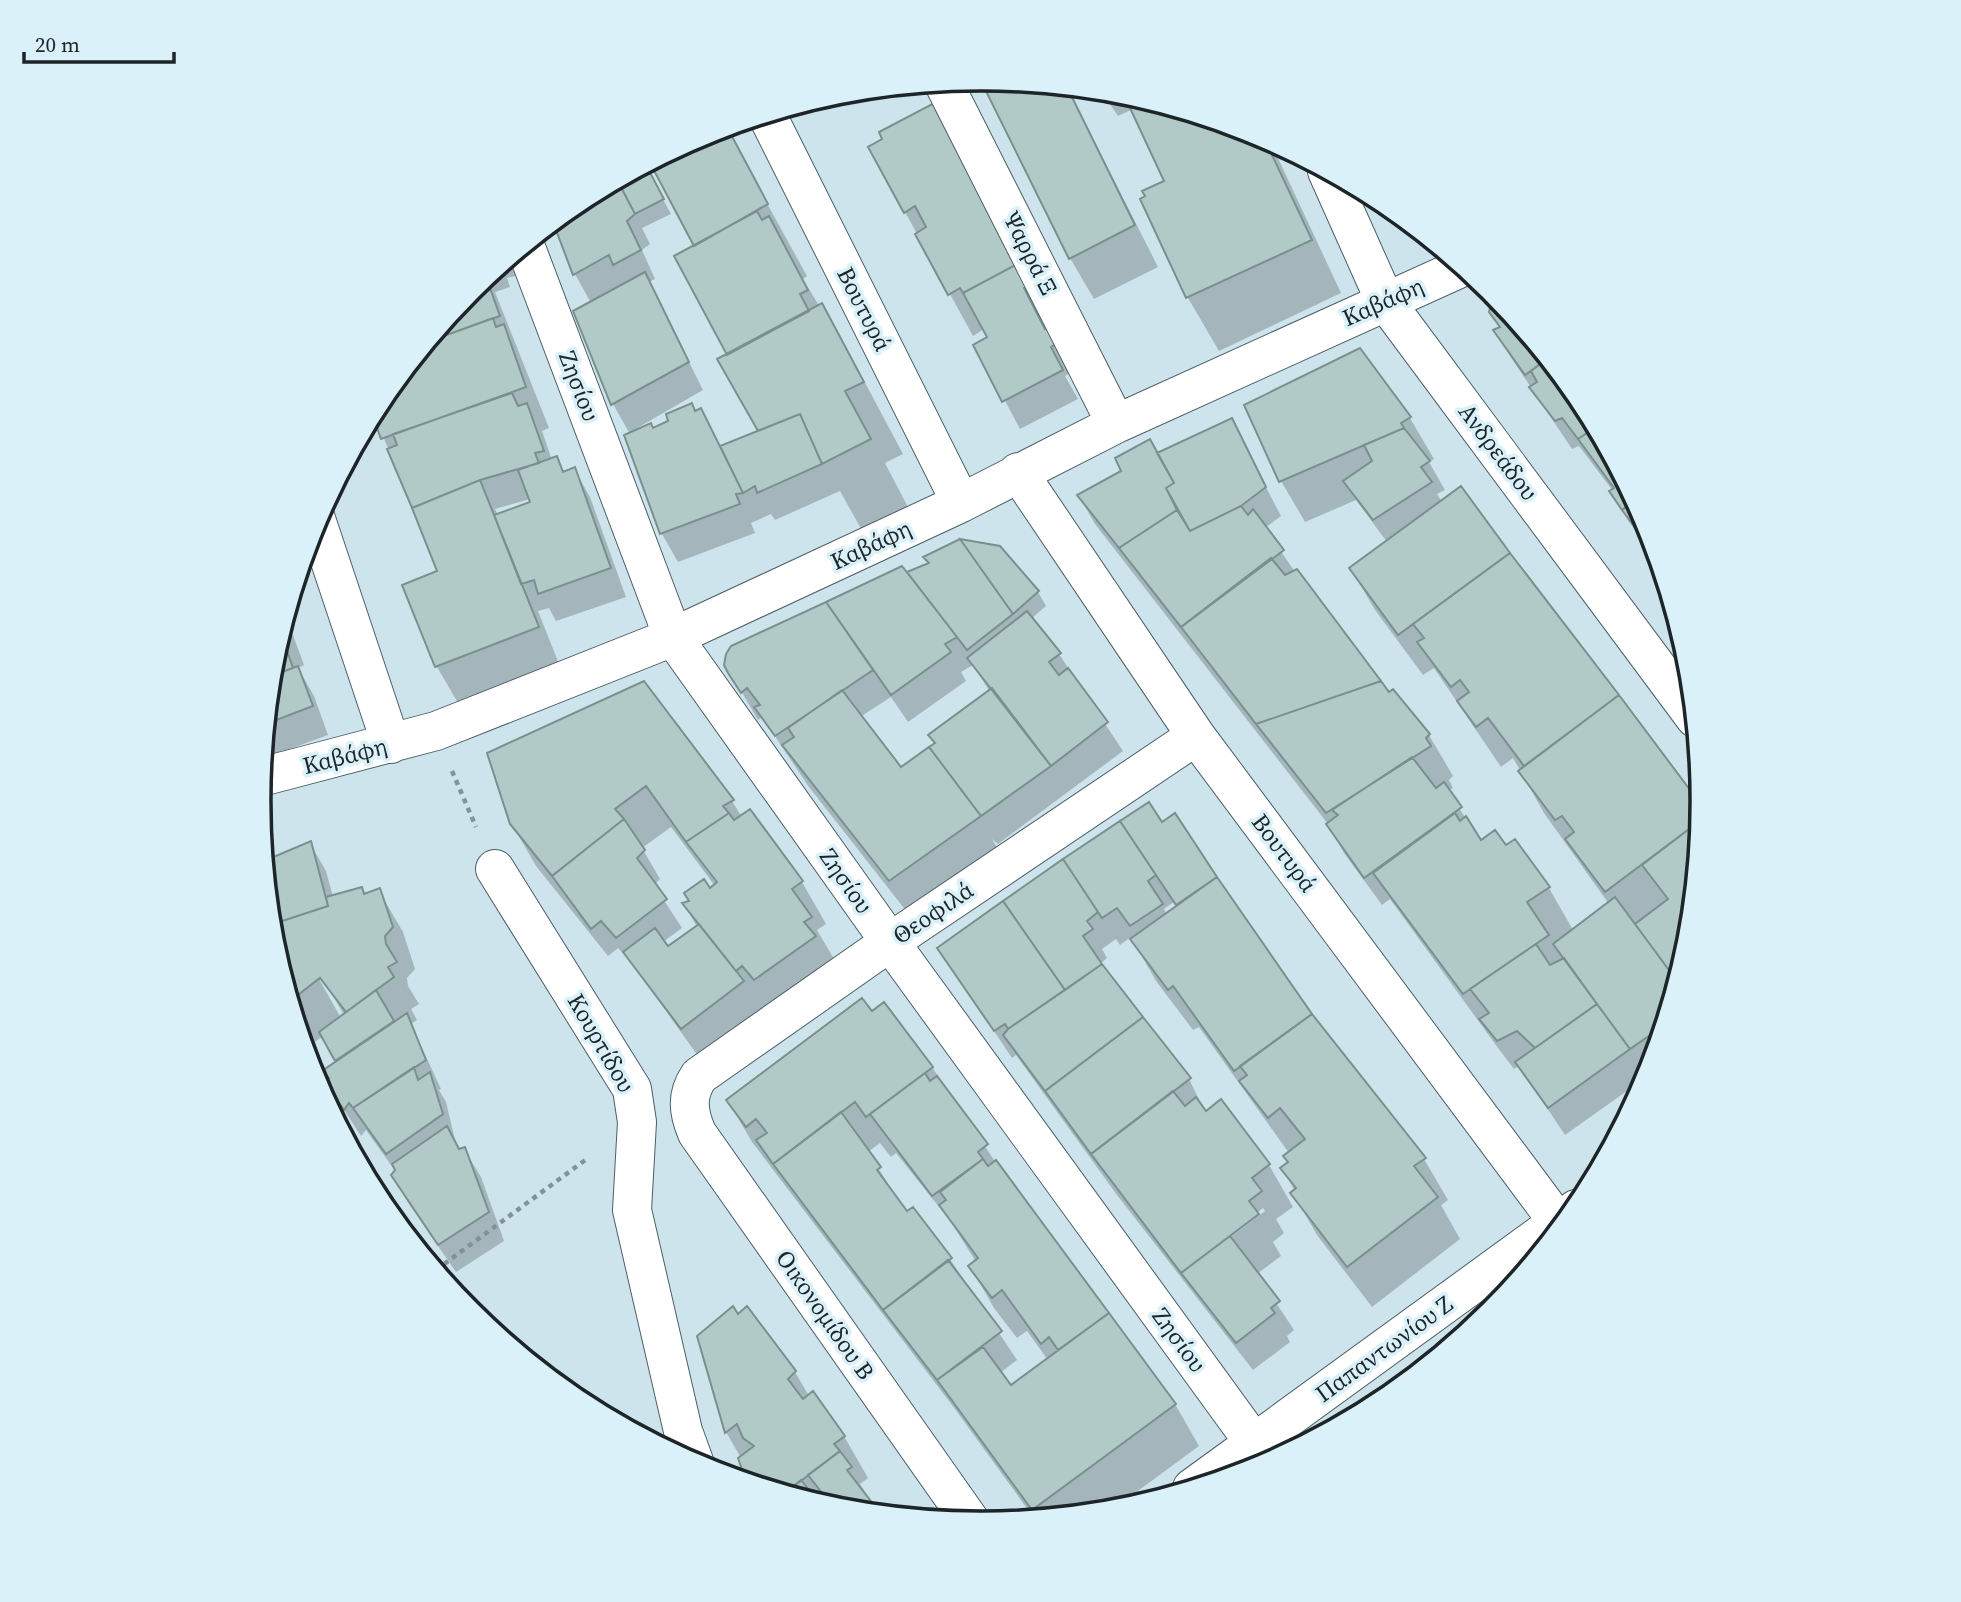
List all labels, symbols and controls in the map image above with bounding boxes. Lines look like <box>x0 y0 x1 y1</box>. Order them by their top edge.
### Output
scale bar <box>24 21 175 65</box>
text: 20 m <box>35 30 80 59</box>
street label: Ψαρρά Ξ <box>995 205 1066 300</box>
street label: Βουτυρά <box>829 261 900 356</box>
street label: Καβάφη <box>1337 269 1429 334</box>
street label: Ζησίου <box>551 346 608 426</box>
street label: Ανδρεάδου <box>1451 396 1546 507</box>
street label: Καβάφη <box>825 511 917 578</box>
street label: Καβάφη <box>299 729 391 782</box>
street label: Βουτυρά <box>1244 807 1325 899</box>
street label: Ζησίου <box>812 842 881 920</box>
street label: Θεοφιλά <box>886 874 979 952</box>
street label: Κουρτίδου <box>560 987 643 1098</box>
street label: Οικονομίδου Β <box>768 1243 882 1386</box>
street label: Παπαντωνίου Ζ <box>1308 1287 1459 1410</box>
street label: Ζησίου <box>1145 1301 1214 1379</box>

